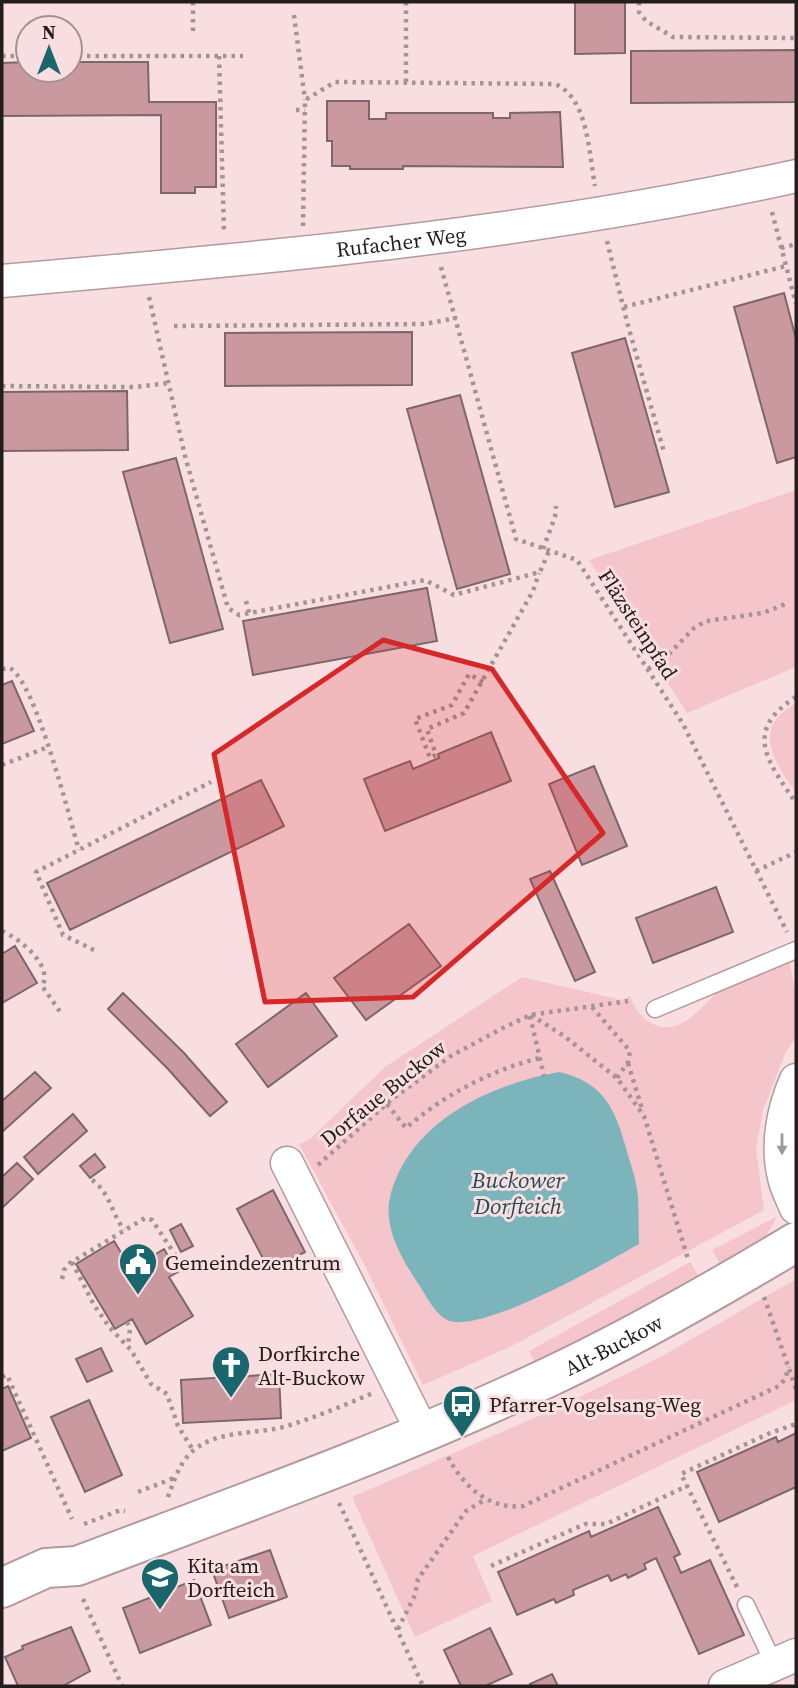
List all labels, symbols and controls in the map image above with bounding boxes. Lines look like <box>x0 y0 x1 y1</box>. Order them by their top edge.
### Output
north arrow <box>14 14 84 84</box>
text: N <box>42 19 56 45</box>
street label: Rufacher Weg <box>335 219 468 264</box>
street label: Fläzsteinpfad <box>592 563 685 685</box>
street label: Dorfaue Buckow <box>314 1033 452 1153</box>
one-way arrow <box>776 1133 788 1155</box>
water label: Buckower Dorfteich <box>470 1164 565 1222</box>
public building icon: Gemeindezentrum <box>117 1241 159 1296</box>
place label: Gemeindezentrum <box>165 1248 341 1277</box>
street label: Alt-Buckow <box>559 1307 668 1382</box>
place label: Dorfkirche Alt-Buckow <box>258 1339 365 1392</box>
church icon: Dorfkirche Alt-Buckow <box>210 1344 252 1399</box>
bus stop icon: Pfarrer-Vogelsang-Weg <box>441 1383 483 1438</box>
place label: Pfarrer-Vogelsang-Weg <box>489 1390 701 1419</box>
place label: Kita am Dorfteich <box>187 1551 275 1604</box>
school or university icon: Kita am Dorfteich <box>139 1556 181 1611</box>

